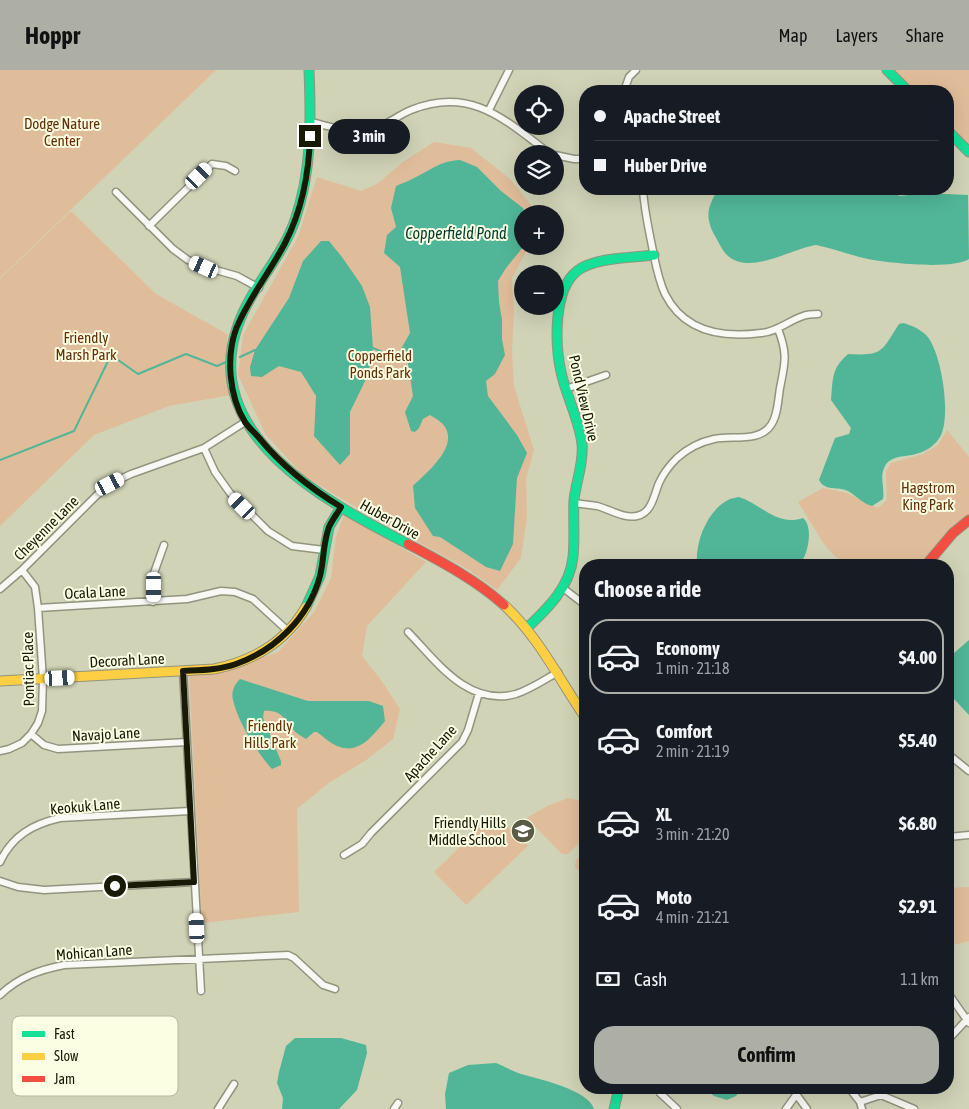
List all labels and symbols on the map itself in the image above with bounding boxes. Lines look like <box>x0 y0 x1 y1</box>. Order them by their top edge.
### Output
park label: Dodge Nature Center <box>24 115 100 149</box>
callout: 3 min <box>328 118 410 154</box>
route end <box>299 125 321 147</box>
car <box>183 160 214 192</box>
water label: Copperfield Pond <box>405 224 507 243</box>
car <box>187 254 220 280</box>
park label: Friendly Marsh Park <box>55 329 117 363</box>
park label: Copperfield Ponds Park <box>348 347 412 381</box>
street label: Pond View Drive <box>566 353 602 443</box>
car <box>93 471 126 497</box>
park label: Hagstrom King Park <box>901 479 955 513</box>
car <box>226 490 257 522</box>
street label: Cheyenne Lane <box>10 492 82 564</box>
street label: Huber Drive <box>357 496 423 542</box>
car <box>146 572 161 602</box>
street label: Ocala Lane <box>64 582 126 602</box>
street label: Pontiac Place <box>19 631 37 706</box>
street label: Decorah Lane <box>89 650 165 670</box>
car <box>44 670 75 686</box>
park label: Friendly Hills Park <box>244 717 297 751</box>
street label: Apache Lane <box>400 721 460 785</box>
street label: Navajo Lane <box>71 724 141 744</box>
street label: Keokuk Lane <box>49 794 121 818</box>
place label: Friendly Hills Middle School <box>428 814 506 848</box>
school or university icon: Friendly Hills Middle School <box>510 818 536 844</box>
route start <box>104 875 126 897</box>
car <box>188 913 205 943</box>
street label: Mohican Lane <box>55 941 133 963</box>
legend <box>12 1016 178 1096</box>
text: Fast <box>54 1026 75 1042</box>
text: Slow <box>54 1048 79 1064</box>
text: Jam <box>54 1071 75 1087</box>

